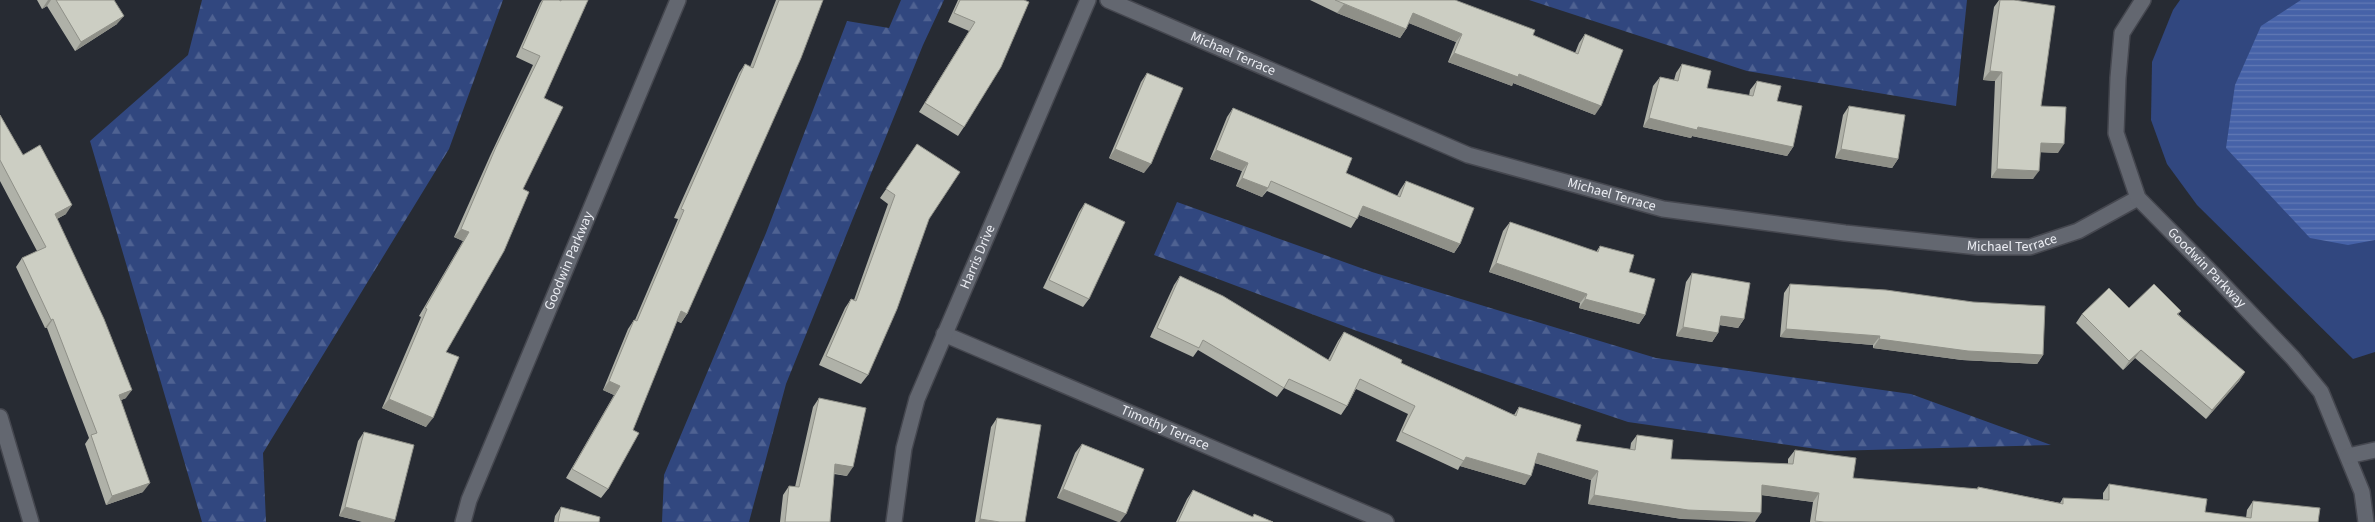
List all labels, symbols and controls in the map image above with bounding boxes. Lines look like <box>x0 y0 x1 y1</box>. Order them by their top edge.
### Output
street label: Michael Terrace <box>1187 27 1279 81</box>
street label: Michael Terrace <box>1565 173 1658 217</box>
street label: Goodwin Parkway <box>539 208 599 313</box>
street label: Harris Drive <box>955 221 1001 292</box>
street label: Goodwin Parkway <box>2163 223 2251 313</box>
street label: Michael Terrace <box>1966 229 2060 257</box>
street label: Timothy Terrace <box>1117 400 1212 456</box>

